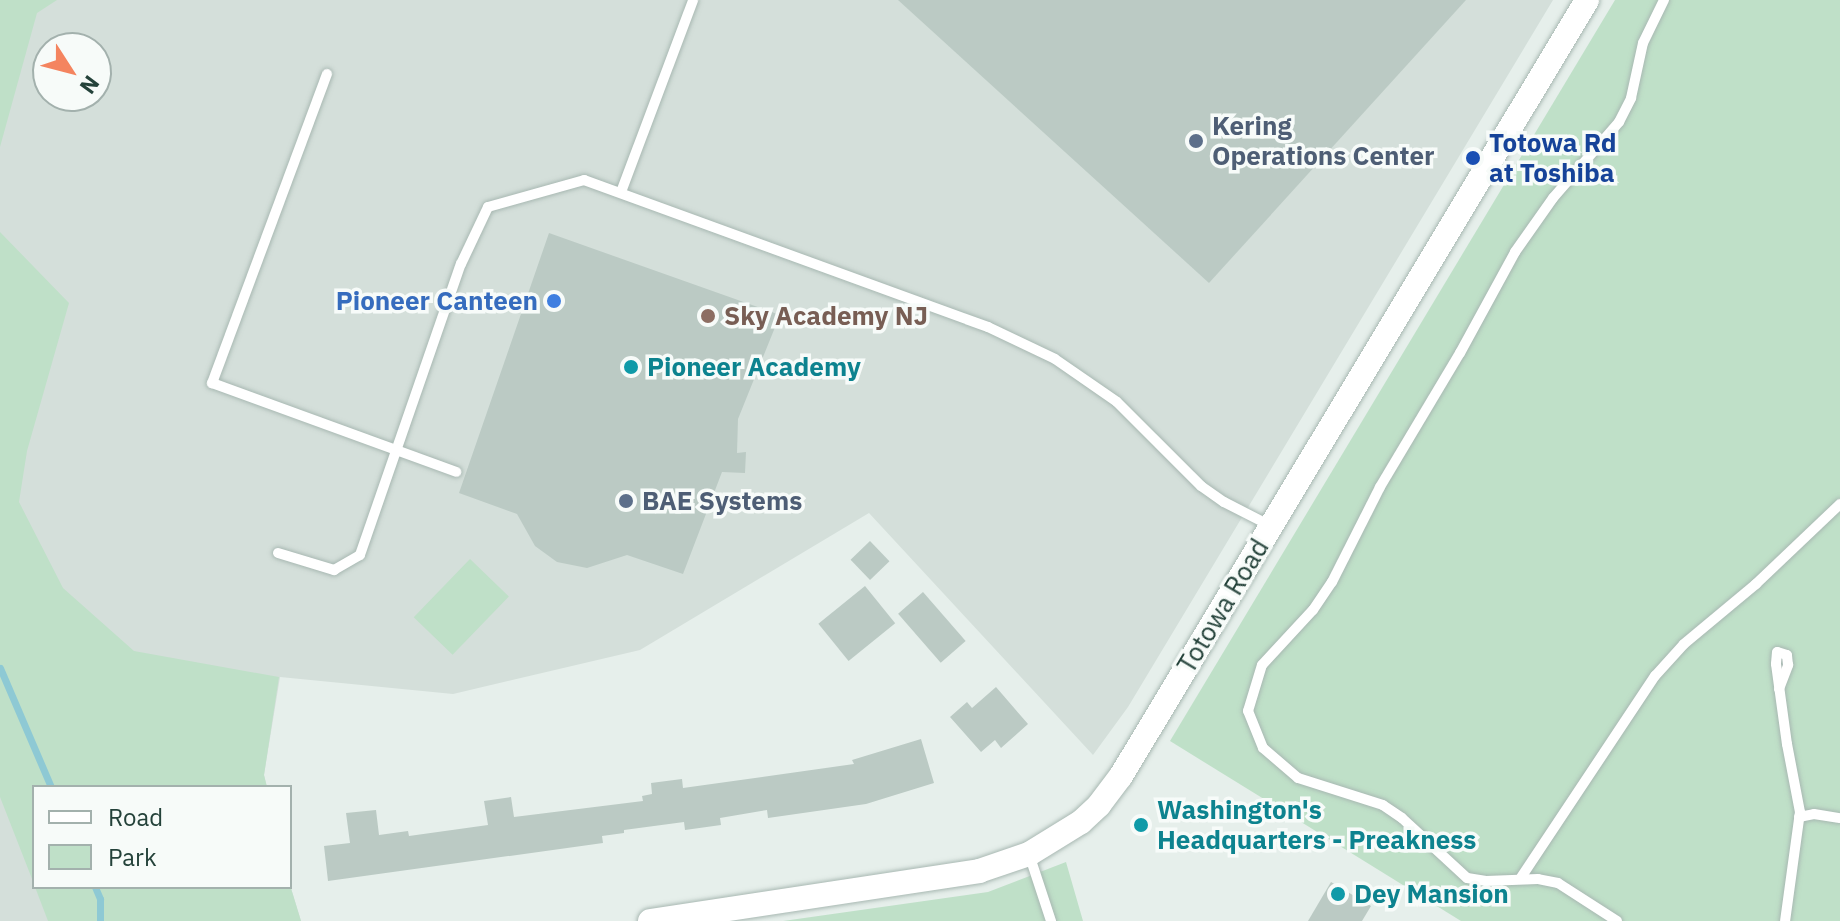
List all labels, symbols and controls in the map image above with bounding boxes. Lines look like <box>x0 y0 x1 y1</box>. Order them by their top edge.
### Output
north arrow <box>32 32 112 112</box>
text: N <box>74 70 107 100</box>
place label: Kering Operations Center <box>1212 110 1435 172</box>
place label: Totowa Rd at Toshiba <box>1489 127 1617 188</box>
marker: Kering Operations Center <box>1187 132 1205 150</box>
marker: Totowa Rd at Toshiba <box>1464 149 1482 167</box>
place label: Pioneer Canteen <box>336 285 538 317</box>
marker: Pioneer Canteen <box>545 292 563 310</box>
place label: Sky Academy NJ <box>724 300 928 332</box>
marker: Sky Academy NJ <box>699 307 717 325</box>
place label: Pioneer Academy <box>647 351 861 383</box>
marker: Pioneer Academy <box>622 358 640 376</box>
place label: BAE Systems <box>642 485 802 517</box>
marker: BAE Systems <box>617 492 635 510</box>
street label: Totowa Road <box>1171 533 1275 679</box>
legend <box>32 785 292 889</box>
place label: Washington's Headquarters - Preakness <box>1157 794 1476 856</box>
text: Road <box>108 801 163 833</box>
marker: Washington's Headquarters - Preakness <box>1132 816 1150 834</box>
text: Park <box>108 841 157 873</box>
place label: Dey Mansion <box>1354 878 1509 910</box>
marker: Dey Mansion <box>1329 885 1347 903</box>

